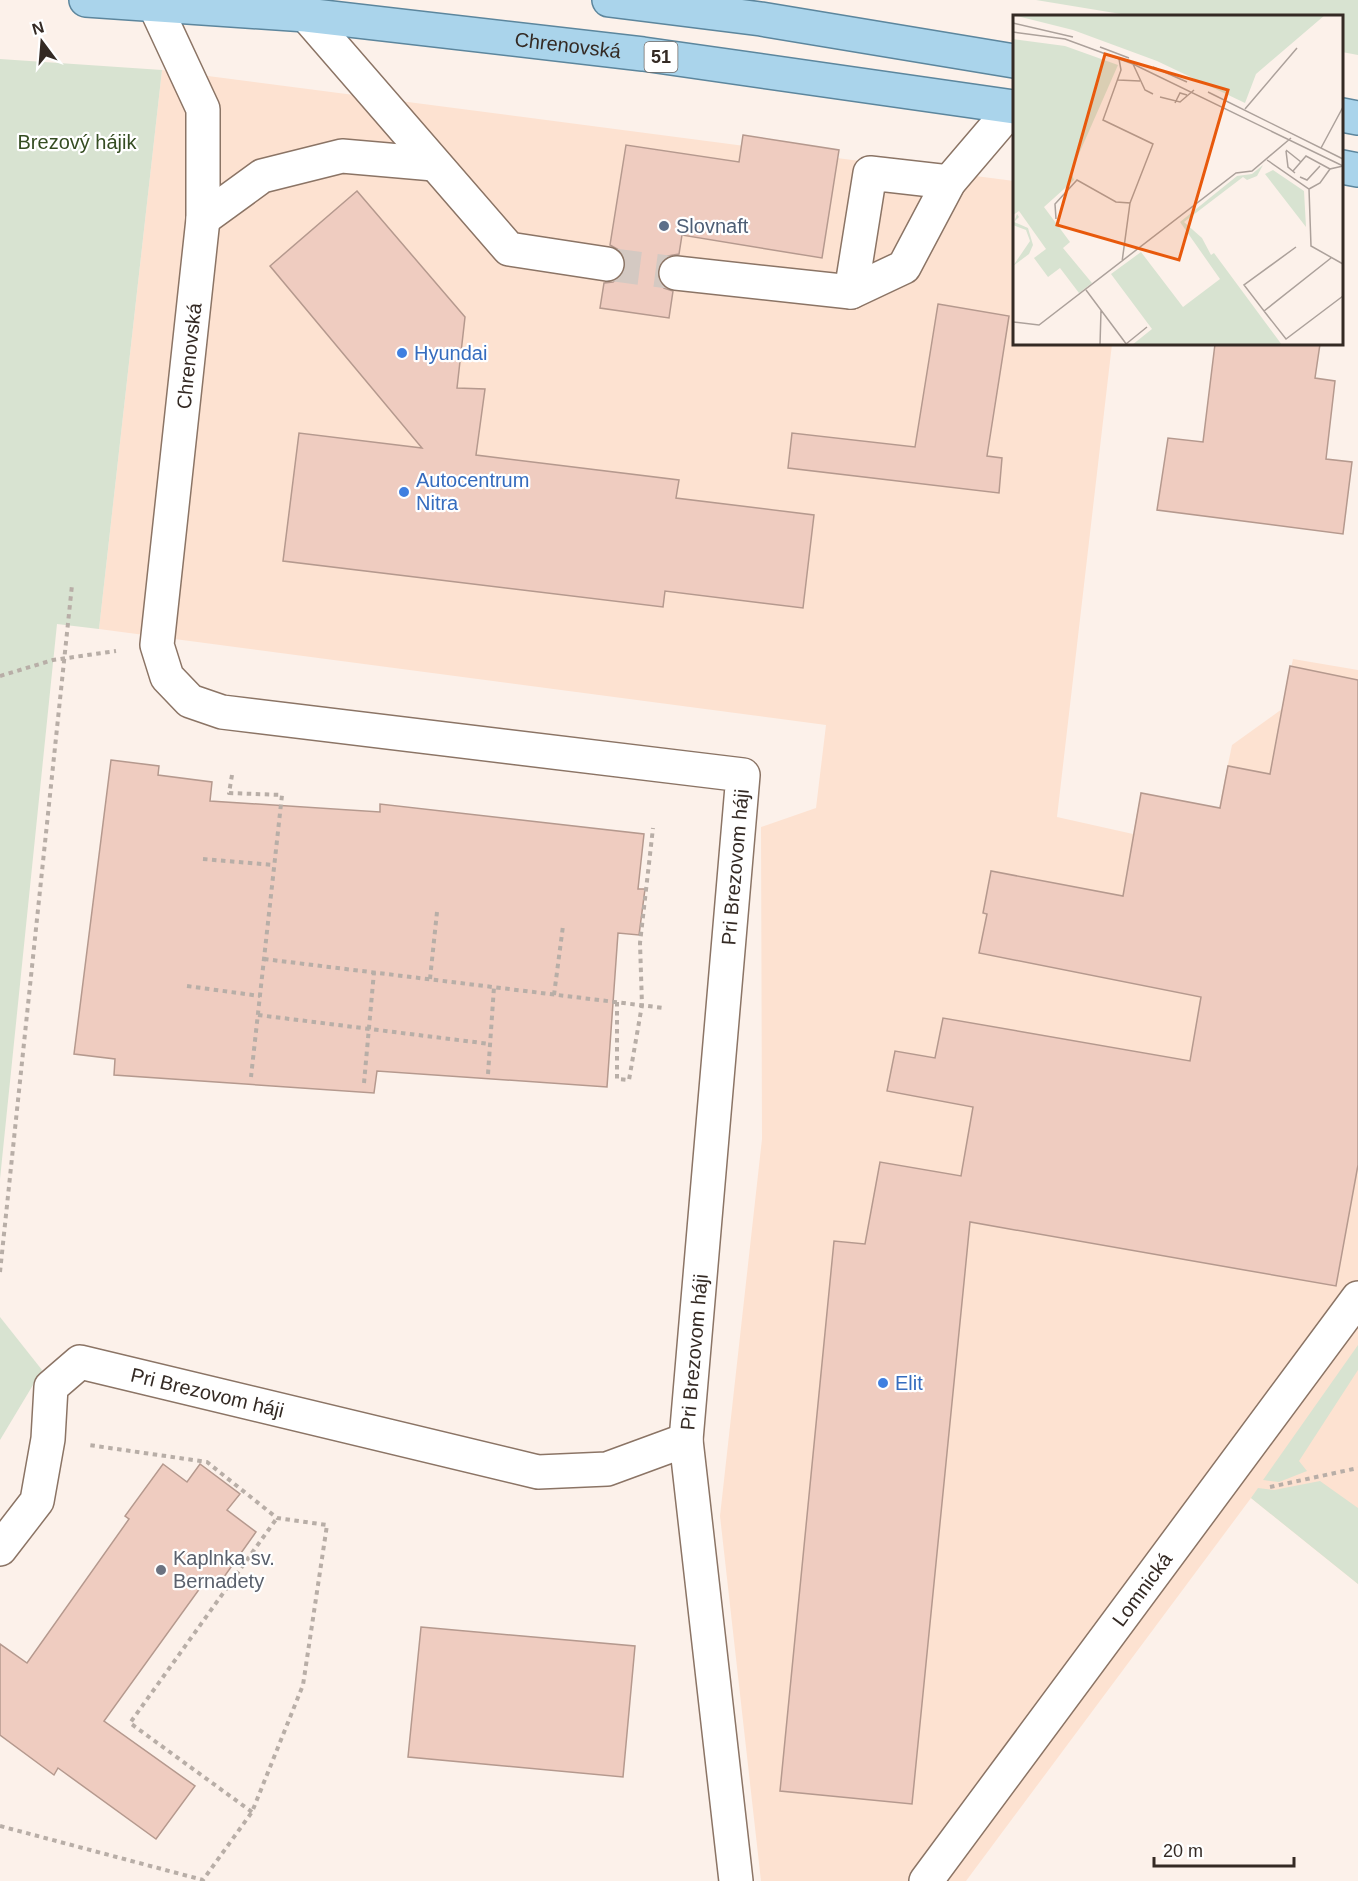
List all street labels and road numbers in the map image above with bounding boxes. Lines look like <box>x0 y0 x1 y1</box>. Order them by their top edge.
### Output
street label: Chrenovská <box>513 28 623 62</box>
road number: 51 <box>644 42 678 72</box>
street label: Chrenovská <box>172 301 206 410</box>
street label: Pri Brezovom háji <box>717 788 753 946</box>
street label: Pri Brezovom háji <box>676 1273 712 1431</box>
street label: Pri Brezovom háji <box>129 1364 286 1422</box>
street label: Lomnická <box>1108 1548 1177 1630</box>

